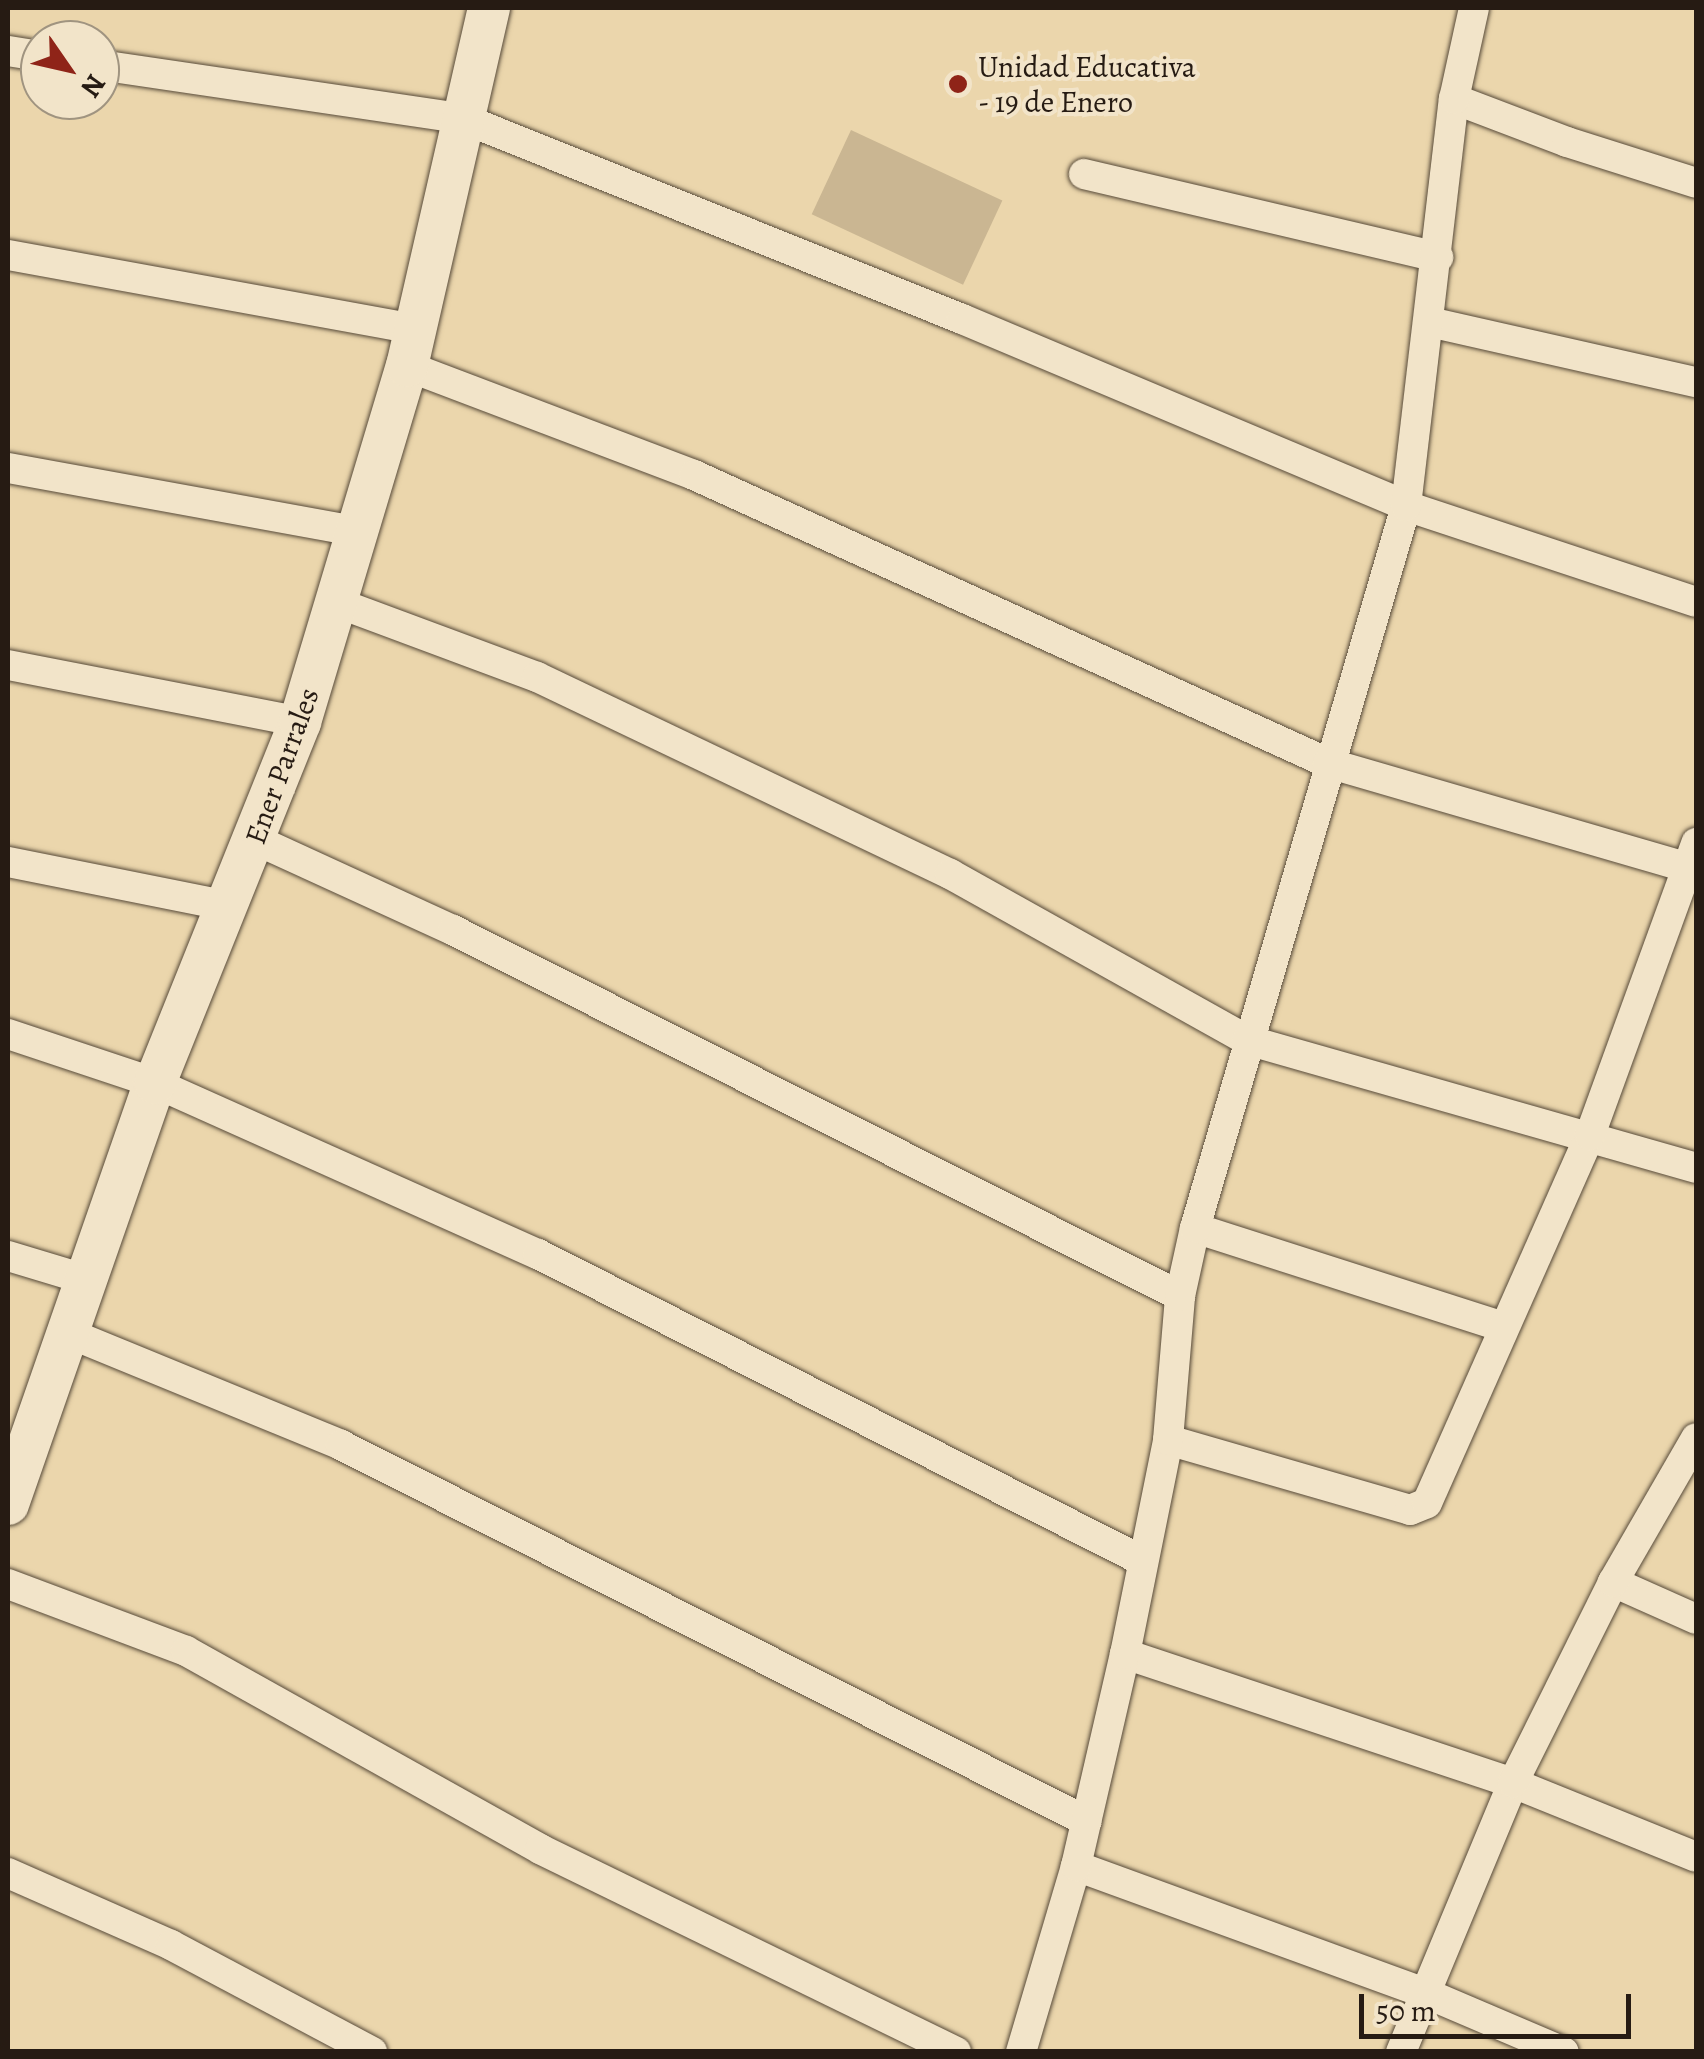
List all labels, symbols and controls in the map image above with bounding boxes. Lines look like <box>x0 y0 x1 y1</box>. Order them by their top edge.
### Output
north arrow <box>20 20 120 120</box>
place label: Unidad Educativa - 19 de Enero <box>978 49 1196 120</box>
text: N <box>72 67 115 105</box>
marker: Unidad Educativa - 19 de Enero <box>947 73 969 95</box>
street label: Ener Parrales <box>237 683 327 849</box>
scale bar <box>1364 1974 1636 2036</box>
text: 50 m <box>1376 1991 1436 2031</box>

